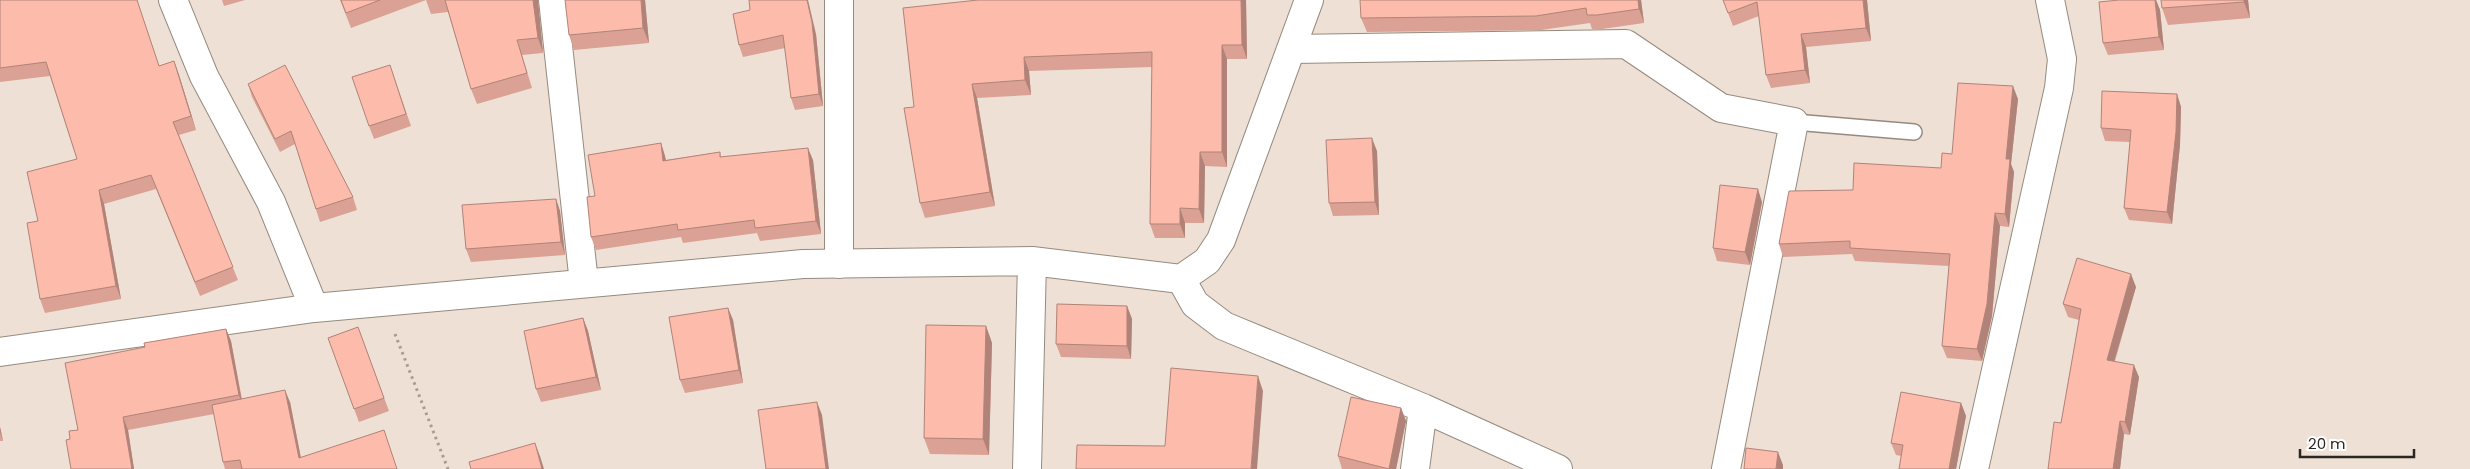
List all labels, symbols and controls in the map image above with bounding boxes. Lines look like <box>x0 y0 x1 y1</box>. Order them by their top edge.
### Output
scale bar <box>2300 426 2414 458</box>
text: 20 m <box>2308 433 2346 454</box>

